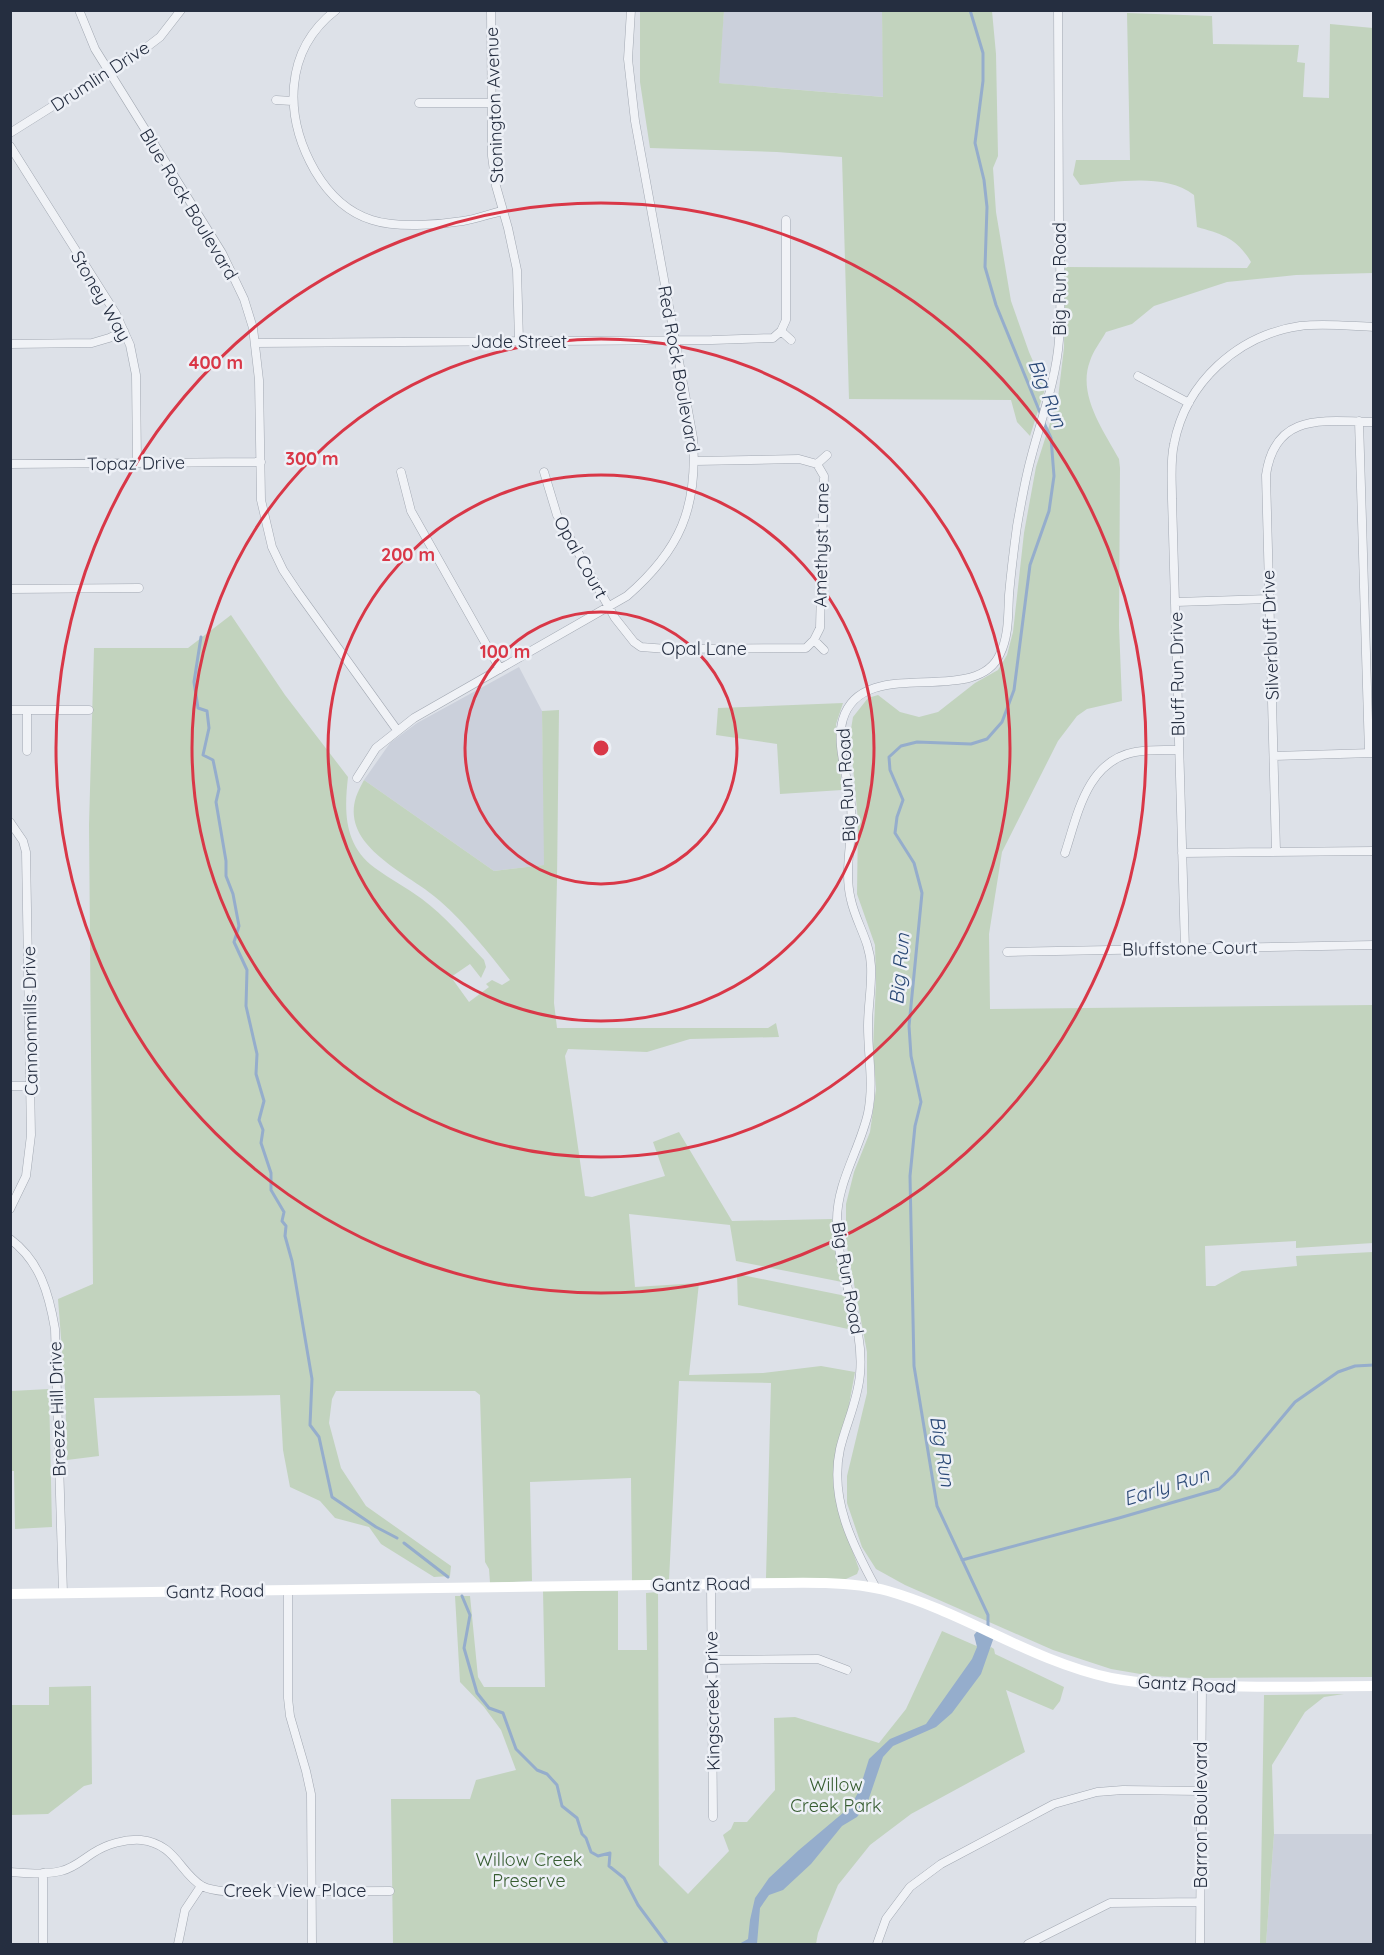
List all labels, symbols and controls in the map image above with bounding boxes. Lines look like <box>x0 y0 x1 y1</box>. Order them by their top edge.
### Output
street label: Stonington Avenue <box>480 26 508 184</box>
street label: Drumlin Drive <box>46 36 154 116</box>
street label: Blue Rock Boulevard <box>135 124 243 284</box>
street label: Big Run Road <box>1048 222 1071 336</box>
street label: Stoney Way <box>66 247 136 345</box>
street label: Red Rock Boulevard <box>653 284 705 454</box>
street label: Jade Street <box>471 330 567 353</box>
text: 400 m <box>189 351 243 374</box>
water label: Big Run <box>1023 355 1073 431</box>
text: 300 m <box>285 447 339 470</box>
street label: Topaz Drive <box>87 451 185 475</box>
street label: Amethyst Lane <box>808 482 834 608</box>
street label: Opal Court <box>549 512 613 602</box>
text: 200 m <box>381 543 435 566</box>
street label: Silverbluff Drive <box>1256 569 1284 701</box>
street label: Bluff Run Drive <box>1164 612 1190 736</box>
street label: Opal Lane <box>661 637 747 660</box>
text: 100 m <box>480 640 530 663</box>
street label: Big Run Road <box>832 728 860 842</box>
centre of rings <box>591 738 611 758</box>
water label: Big Run <box>883 932 915 1006</box>
street label: Bluffstone Court <box>1122 935 1258 961</box>
street label: Cannonmills Drive <box>17 946 43 1096</box>
street label: Big Run Road <box>827 1220 869 1336</box>
street label: Breeze Hill Drive <box>43 1341 71 1477</box>
water label: Big Run <box>925 1414 961 1489</box>
water label: Early Run <box>1120 1461 1212 1511</box>
street label: Gantz Road <box>652 1572 750 1596</box>
street label: Gantz Road <box>166 1579 264 1603</box>
street label: Kingscreek Drive <box>699 1631 725 1771</box>
street label: Gantz Road <box>1137 1670 1237 1698</box>
street label: Barron Boulevard <box>1189 1742 1212 1888</box>
park label: Willow Creek Park <box>790 1773 882 1817</box>
park label: Willow Creek Preserve <box>476 1848 582 1892</box>
street label: Creek View Place <box>224 1879 366 1902</box>

